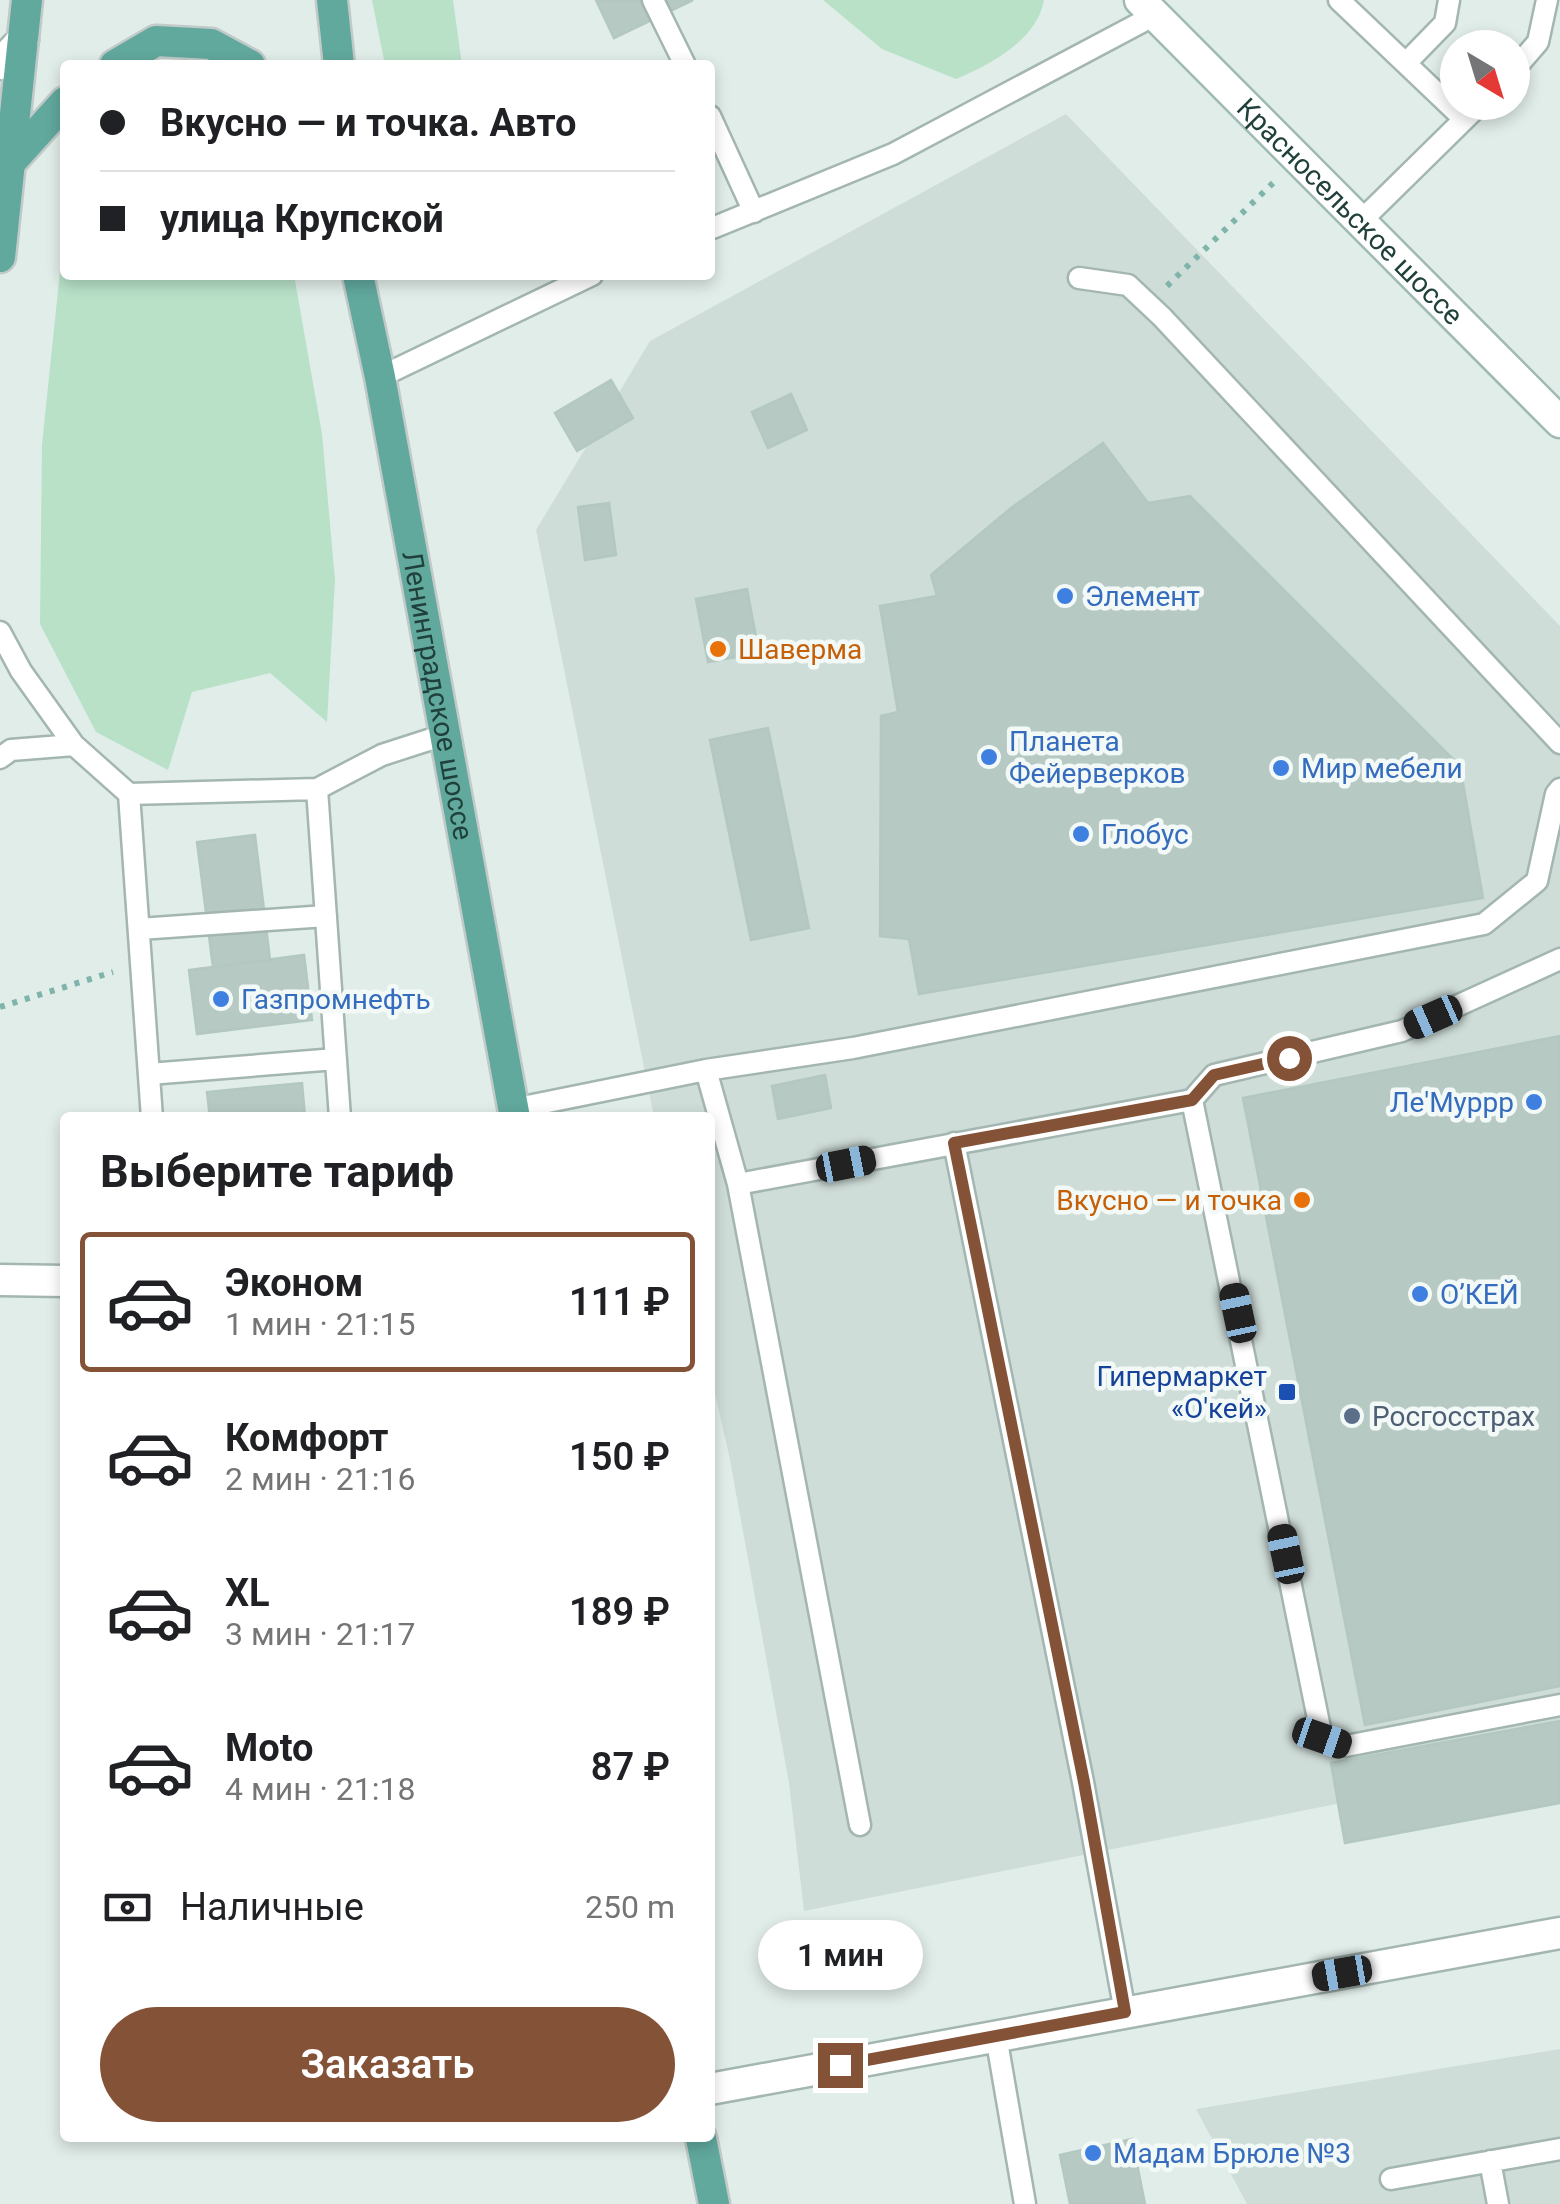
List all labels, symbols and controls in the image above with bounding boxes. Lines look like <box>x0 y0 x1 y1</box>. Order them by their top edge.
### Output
north arrow <box>1440 30 1530 120</box>
map controls <box>1440 30 1530 120</box>
street label: Красносельское шоссе <box>1230 91 1470 331</box>
text: Вкусно — и точка. Авто <box>160 101 576 145</box>
text: улица Крупской <box>160 197 444 241</box>
street label: Ленинградское шоссе <box>396 548 480 842</box>
place label: Элемент <box>1085 580 1200 613</box>
marker: Элемент <box>1054 585 1076 607</box>
place label: Шаверма <box>738 633 862 666</box>
marker: Шаверма <box>707 638 729 660</box>
place label: Планета Фейерверков <box>1009 725 1186 790</box>
marker: Планета Фейерверков <box>978 746 1000 768</box>
place label: Мир мебели <box>1301 752 1463 785</box>
marker: Мир мебели <box>1270 757 1292 779</box>
place label: Глобус <box>1101 818 1189 851</box>
marker: Глобус <box>1070 823 1092 845</box>
place label: Газпромнефть <box>241 983 431 1016</box>
marker: Газпромнефть <box>210 988 232 1010</box>
car <box>1399 991 1467 1043</box>
route start <box>1267 1036 1312 1081</box>
place label: Ле'Муррр <box>1390 1086 1514 1119</box>
marker: Ле'Муррр <box>1523 1091 1545 1113</box>
car <box>814 1144 878 1184</box>
text: Выберите тариф <box>100 1145 454 1198</box>
place label: Вкусно — и точка <box>1056 1184 1282 1217</box>
marker: Вкусно — и точка <box>1291 1189 1313 1211</box>
icon: car <box>105 1257 195 1347</box>
text: Эконом <box>225 1261 363 1305</box>
place label: О’КЕЙ <box>1440 1278 1519 1311</box>
text: 111 ₽ <box>569 1280 670 1324</box>
car <box>1217 1281 1259 1345</box>
marker: О’КЕЙ <box>1409 1283 1431 1305</box>
text: 1 мин · 21:15 <box>225 1305 416 1343</box>
place label: Гипермаркет «О'кей» <box>1097 1360 1267 1425</box>
marker: Гипермаркет «О'кей» <box>1276 1381 1298 1403</box>
place label: Росгосстрах <box>1372 1400 1535 1433</box>
marker: Росгосстрах <box>1341 1405 1363 1427</box>
icon: car <box>105 1412 195 1502</box>
text: Комфорт <box>225 1416 388 1460</box>
text: 150 ₽ <box>569 1435 670 1479</box>
text: 2 мин · 21:16 <box>225 1460 416 1498</box>
car <box>1265 1522 1307 1586</box>
icon: car <box>105 1567 195 1657</box>
text: XL <box>225 1571 270 1615</box>
text: 189 ₽ <box>569 1590 670 1634</box>
text: 3 мин · 21:17 <box>225 1615 416 1653</box>
car <box>1289 1714 1355 1762</box>
icon: car <box>105 1722 195 1812</box>
text: Moto <box>225 1726 314 1770</box>
text: 87 ₽ <box>591 1745 670 1789</box>
text: 4 мин · 21:18 <box>225 1770 416 1808</box>
icon: cash <box>100 1880 155 1935</box>
text: Наличные <box>180 1885 364 1929</box>
text: 250 m <box>585 1888 675 1926</box>
callout: 1 мин <box>758 1920 922 1990</box>
text: 1 мин <box>797 1936 884 1974</box>
car <box>1310 1953 1374 1993</box>
button: Заказать <box>100 2007 675 2122</box>
route end <box>818 2043 863 2088</box>
place label: Мадам Брюле №3 <box>1113 2137 1351 2170</box>
marker: Мадам Брюле №3 <box>1082 2142 1104 2164</box>

